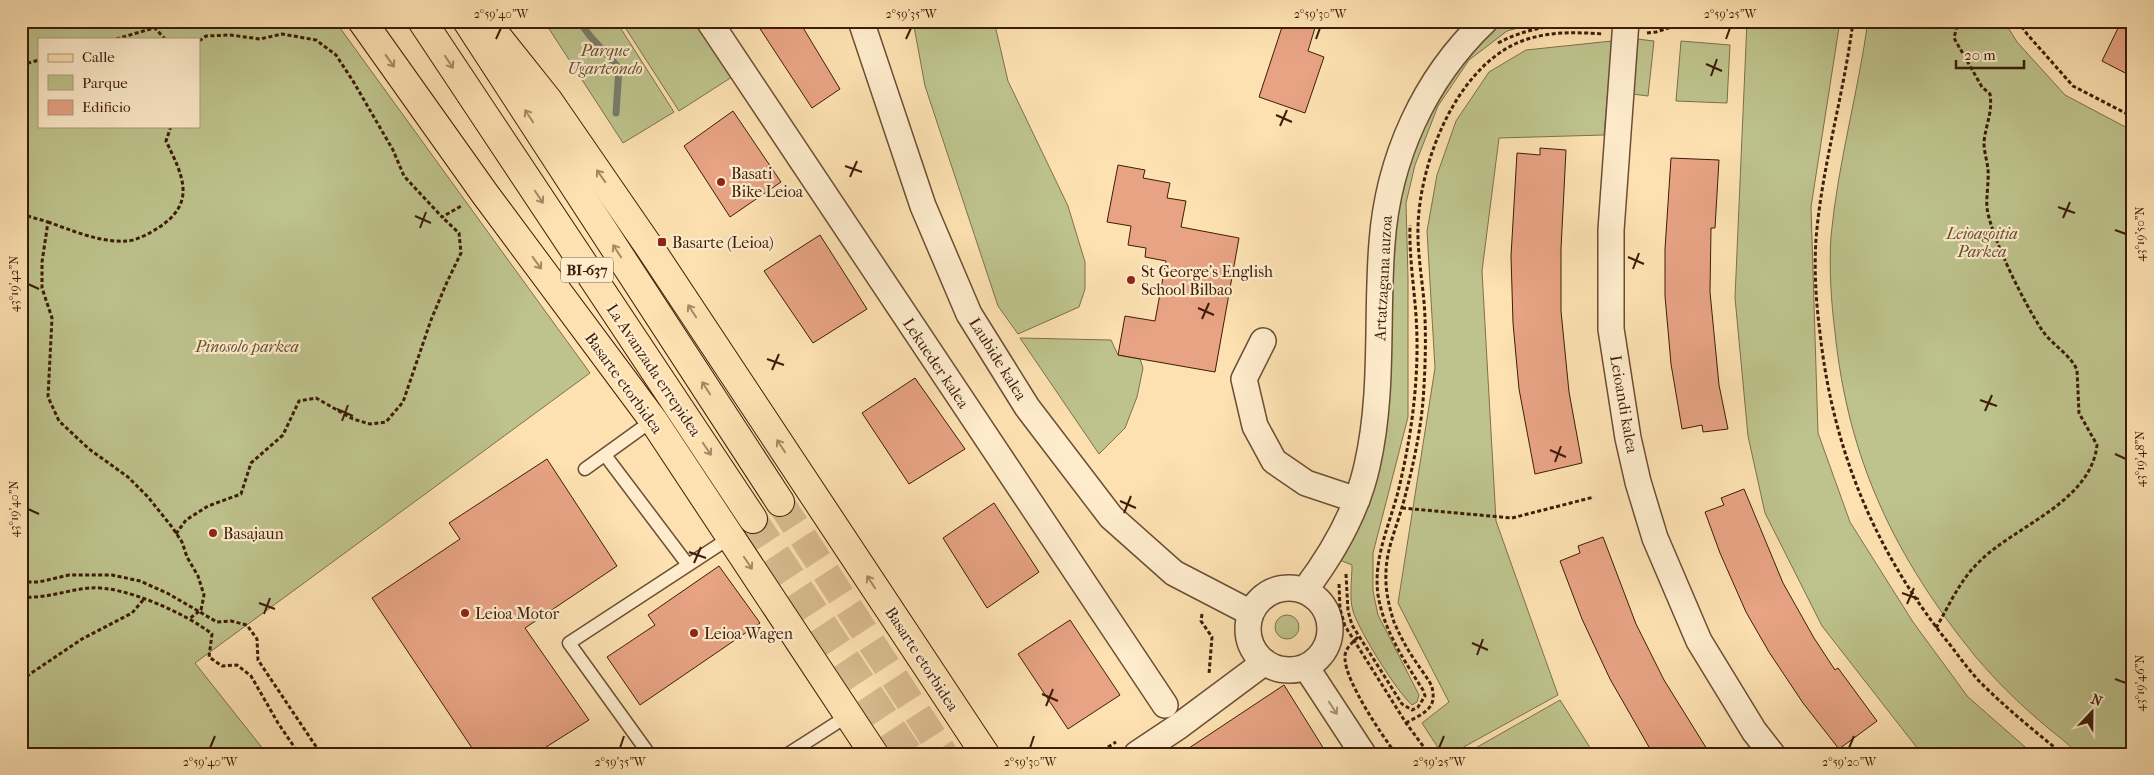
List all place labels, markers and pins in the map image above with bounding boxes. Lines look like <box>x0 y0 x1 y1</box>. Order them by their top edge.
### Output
place label: Basati Bike Leioa <box>731 164 804 201</box>
marker: Basati Bike Leioa <box>715 176 727 188</box>
place label: Basarte (Leioa) <box>672 233 774 252</box>
marker: Basarte (Leioa) <box>656 236 668 248</box>
place label: St George's English School Bilbao <box>1141 262 1273 299</box>
marker: St George's English School Bilbao <box>1125 274 1137 286</box>
place label: Basajaun <box>223 524 285 543</box>
marker: Basajaun <box>207 527 219 539</box>
place label: Leioa Motor <box>475 604 559 623</box>
marker: Leioa Motor <box>459 607 471 619</box>
place label: Leioa Wagen <box>704 624 794 643</box>
marker: Leioa Wagen <box>688 627 700 639</box>

